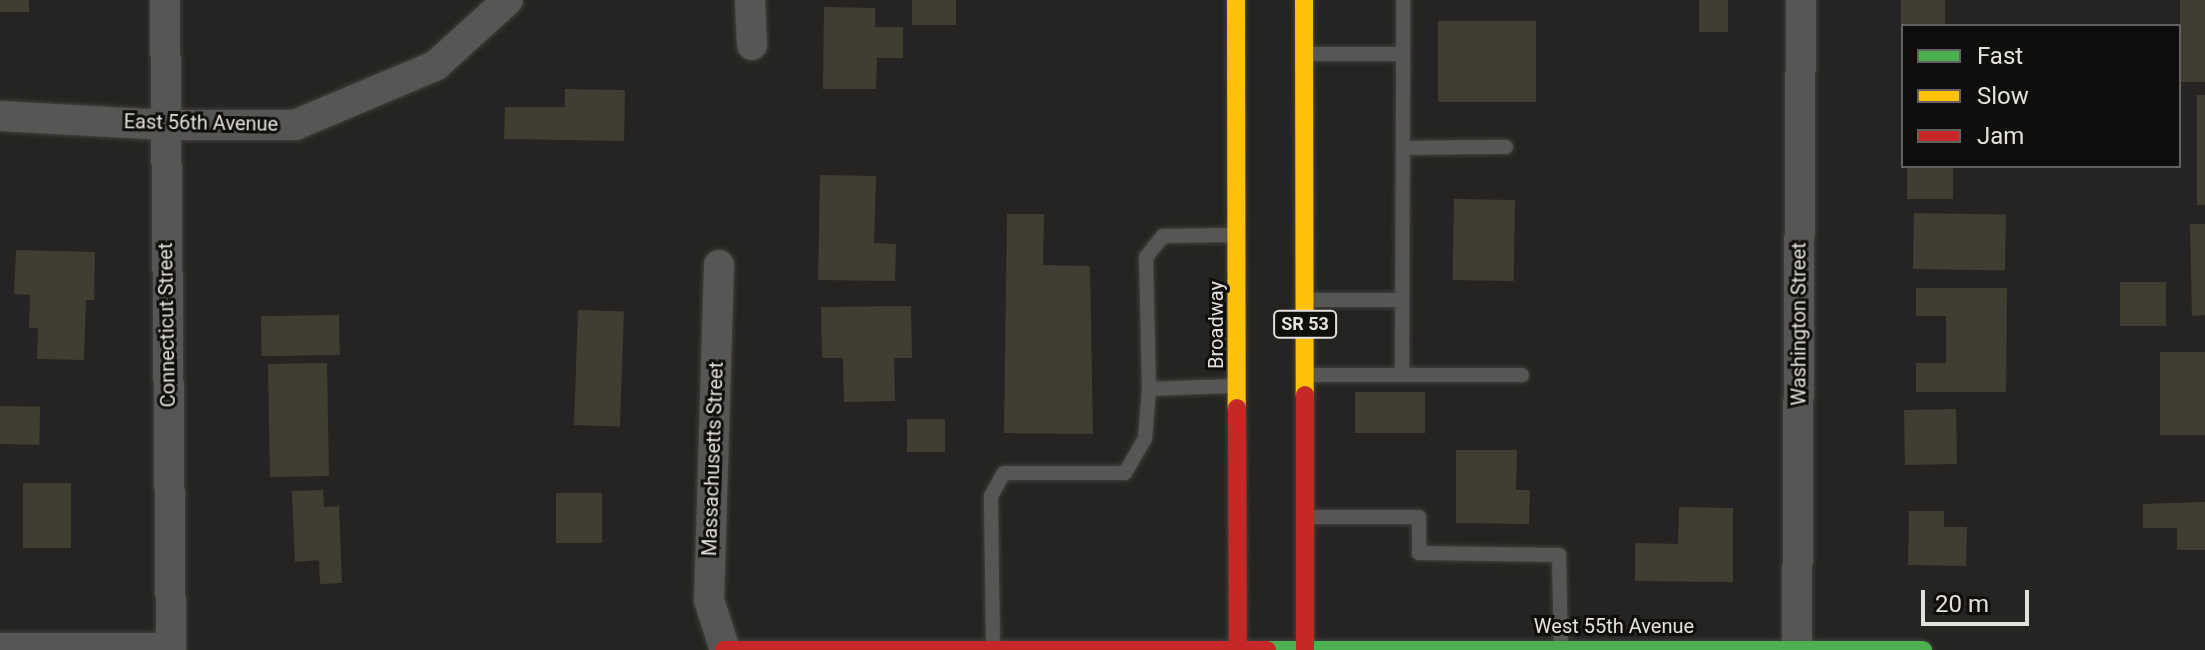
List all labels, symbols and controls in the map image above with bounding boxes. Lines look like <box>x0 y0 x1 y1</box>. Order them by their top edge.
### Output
legend <box>1901 24 2181 168</box>
text: Fast <box>1977 42 2023 70</box>
text: Slow <box>1977 82 2029 110</box>
street label: East 56th Avenue <box>124 110 278 136</box>
text: Jam <box>1977 122 2024 150</box>
street label: Connecticut Street <box>154 242 180 408</box>
street label: Washington Street <box>1787 242 1811 406</box>
street label: Broadway <box>1204 281 1228 369</box>
road number: SR 53 <box>1273 310 1337 338</box>
street label: Massachusetts Street <box>698 361 728 557</box>
scale bar <box>1925 574 2033 624</box>
text: 20 m <box>1935 590 1989 618</box>
street label: West 55th Avenue <box>1534 614 1694 638</box>

